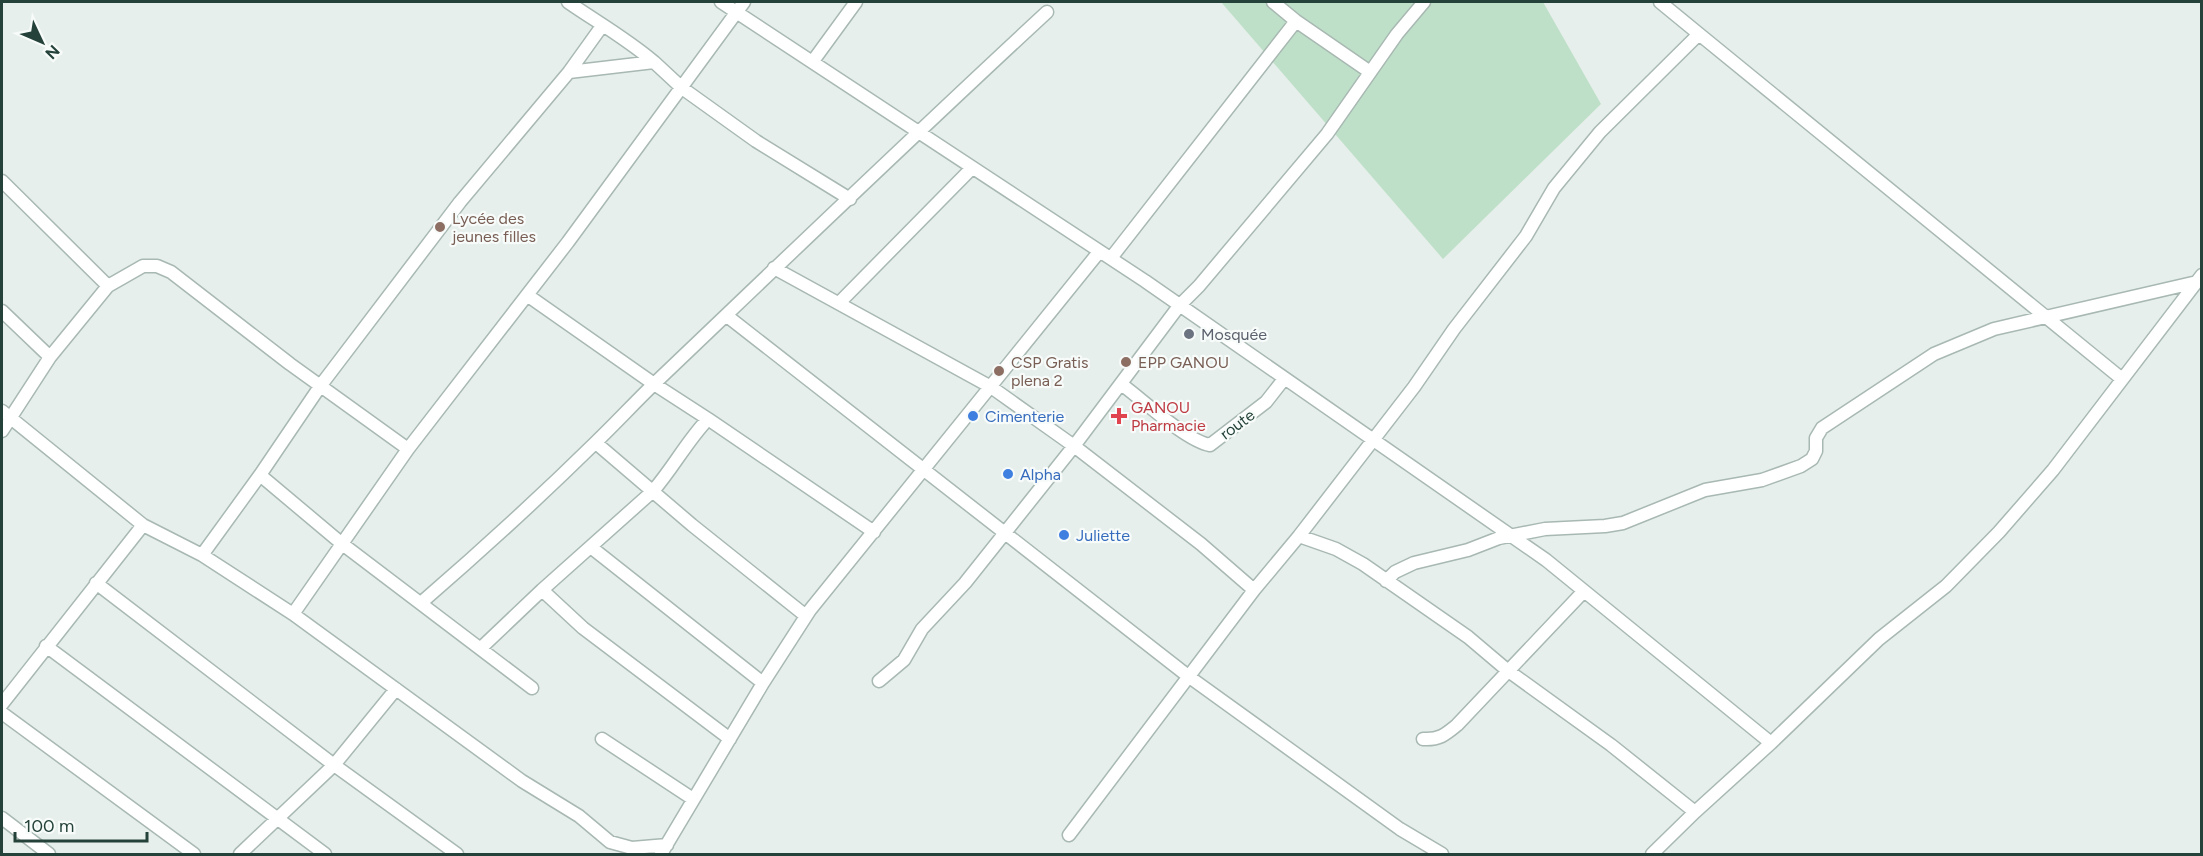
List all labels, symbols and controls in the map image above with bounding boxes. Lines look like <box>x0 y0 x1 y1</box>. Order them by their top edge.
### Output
north arrow <box>12 12 72 72</box>
text: N <box>41 41 64 63</box>
place label: Lycée des jeunes filles <box>451 209 536 246</box>
marker: Lycée des jeunes filles <box>433 220 447 234</box>
place label: Mosquée <box>1201 325 1267 344</box>
marker: Mosquée <box>1182 327 1196 341</box>
place label: CSP Gratis plena 2 <box>1011 353 1089 390</box>
place label: EPP GANOU <box>1138 353 1229 372</box>
marker: EPP GANOU <box>1119 355 1133 369</box>
marker: CSP Gratis plena 2 <box>992 364 1006 378</box>
place label: GANOU Pharmacie <box>1131 398 1206 435</box>
street label: route <box>1216 405 1259 444</box>
place label: Cimenterie <box>985 407 1064 426</box>
marker: Cimenterie <box>966 409 980 423</box>
marker: GANOU Pharmacie <box>1112 409 1126 423</box>
place label: Alpha <box>1020 465 1061 484</box>
marker: Alpha <box>1001 467 1015 481</box>
place label: Juliette <box>1076 526 1130 545</box>
marker: Juliette <box>1057 528 1071 542</box>
scale bar <box>15 805 147 843</box>
text: 100 m <box>24 815 74 837</box>

